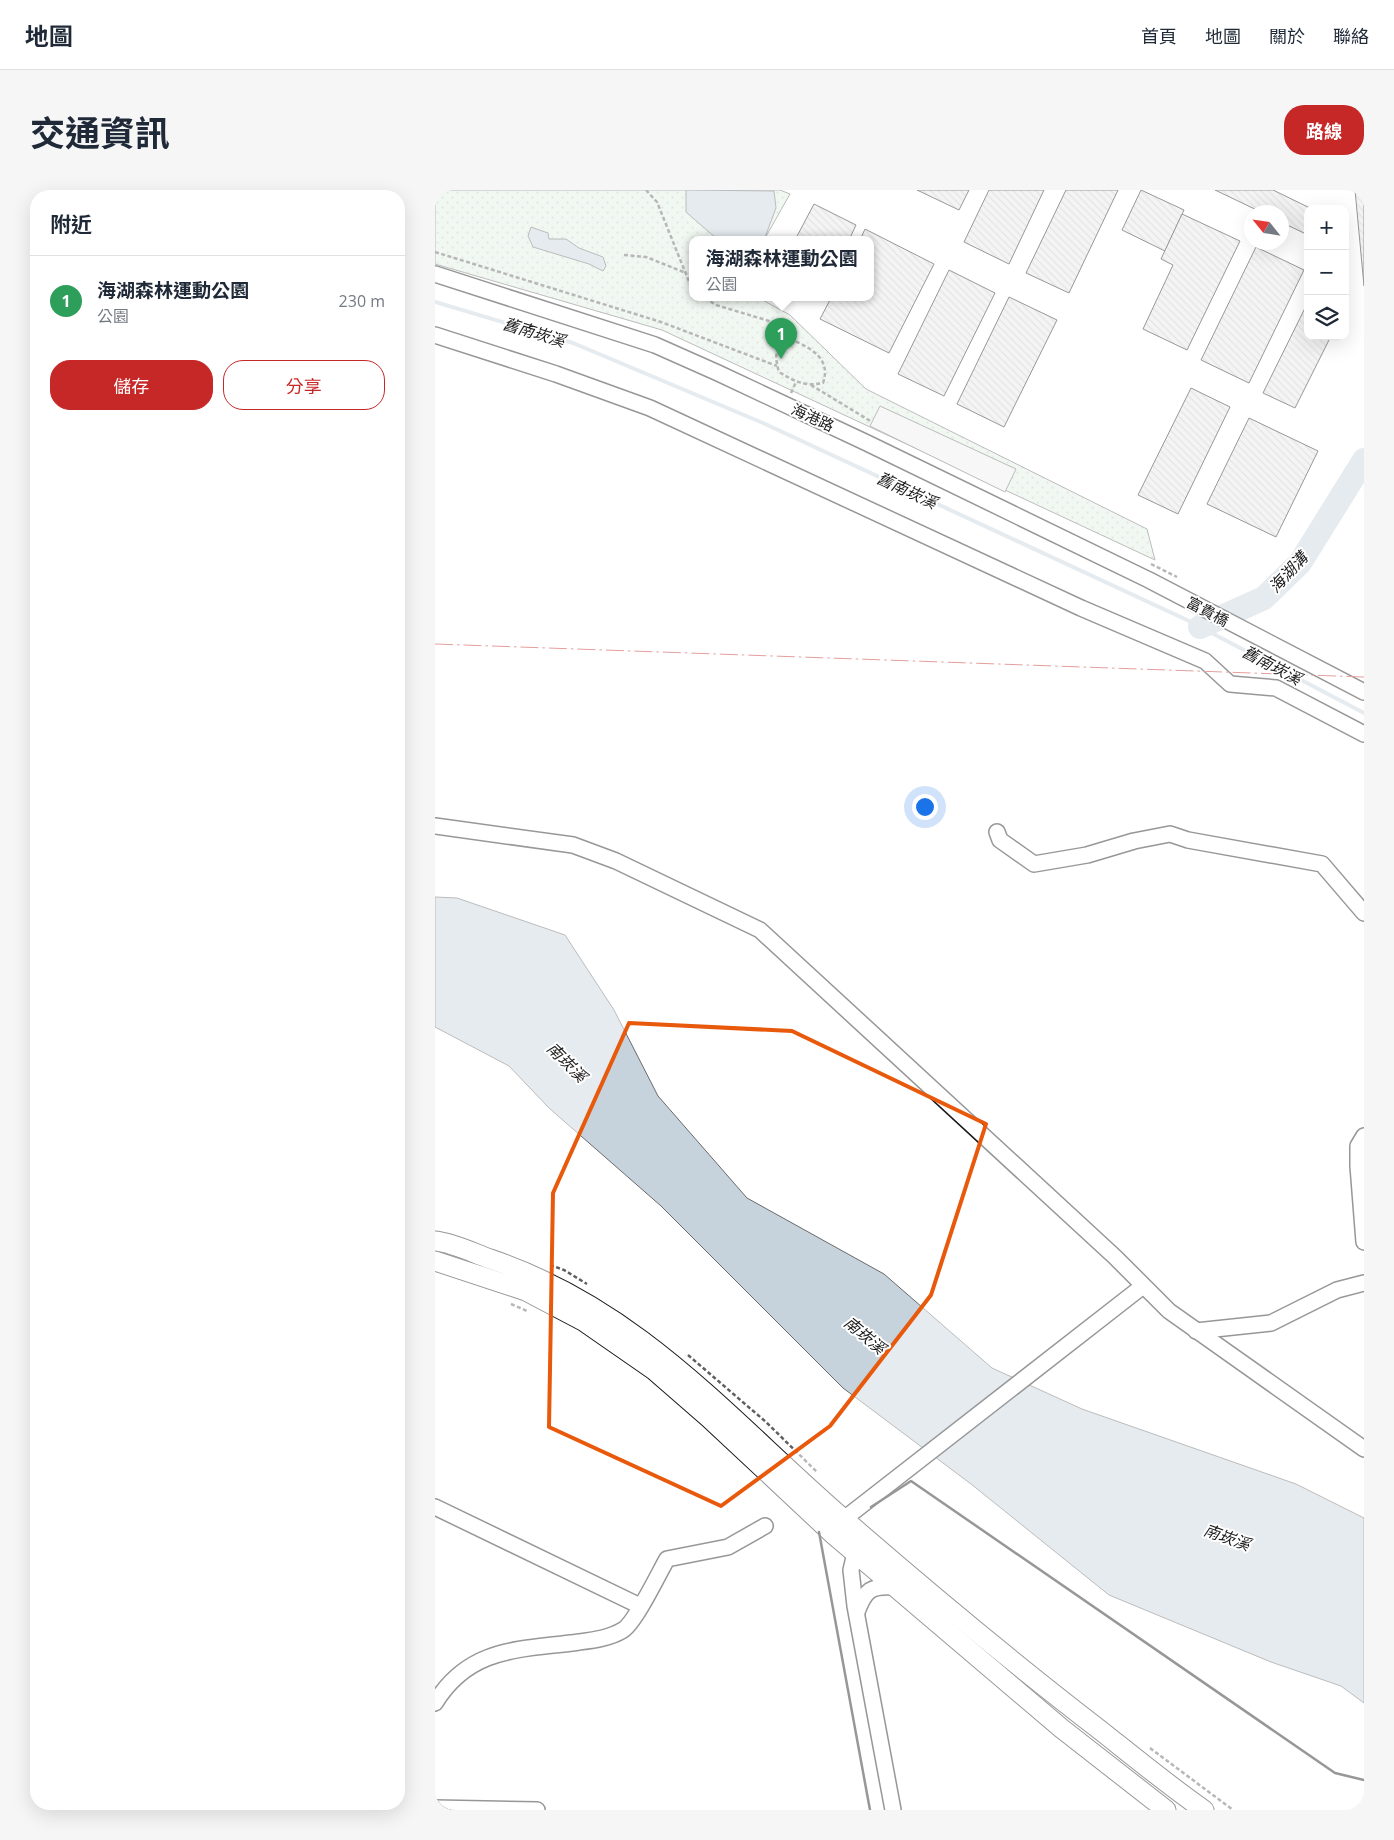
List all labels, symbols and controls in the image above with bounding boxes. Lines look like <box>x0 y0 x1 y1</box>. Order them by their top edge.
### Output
text: 地圖 <box>25 19 73 52</box>
text: 首頁 <box>1141 24 1177 48</box>
text: 地圖 <box>1205 24 1241 48</box>
text: 關於 <box>1269 24 1305 48</box>
text: 聯絡 <box>1333 24 1369 48</box>
button: 路線 <box>1284 105 1364 155</box>
text: 交通資訊 <box>30 109 170 156</box>
north arrow <box>1244 205 1289 250</box>
map controls <box>1304 205 1349 340</box>
button: + <box>1304 205 1349 250</box>
text: 附近 <box>50 210 92 238</box>
popup <box>689 236 874 301</box>
text: 海湖森林運動公園 <box>705 245 858 271</box>
button: − <box>1304 250 1349 295</box>
text: 公園 <box>705 273 738 295</box>
text: 海湖森林運動公園 <box>97 277 249 303</box>
text: 1 <box>61 290 71 312</box>
text: 230 m <box>339 290 385 312</box>
button: layers <box>1304 295 1349 340</box>
text: 公園 <box>97 305 129 327</box>
water label: 舊南崁溪 <box>500 312 570 352</box>
pin: 1 <box>765 318 797 359</box>
button: 儲存 <box>50 360 213 410</box>
button: 分享 <box>223 360 385 410</box>
street label: 海港路 <box>788 398 838 436</box>
water label: 舊南崁溪 <box>873 467 942 514</box>
water label: 海湖溝 <box>1264 545 1314 597</box>
street label: 富貴橋 <box>1183 592 1233 630</box>
water label: 舊南崁溪 <box>1239 640 1307 691</box>
your location <box>912 794 938 820</box>
water label: 南崁溪 <box>542 1037 593 1088</box>
water label: 南崁溪 <box>840 1311 892 1360</box>
water label: 南崁溪 <box>1201 1518 1255 1556</box>

